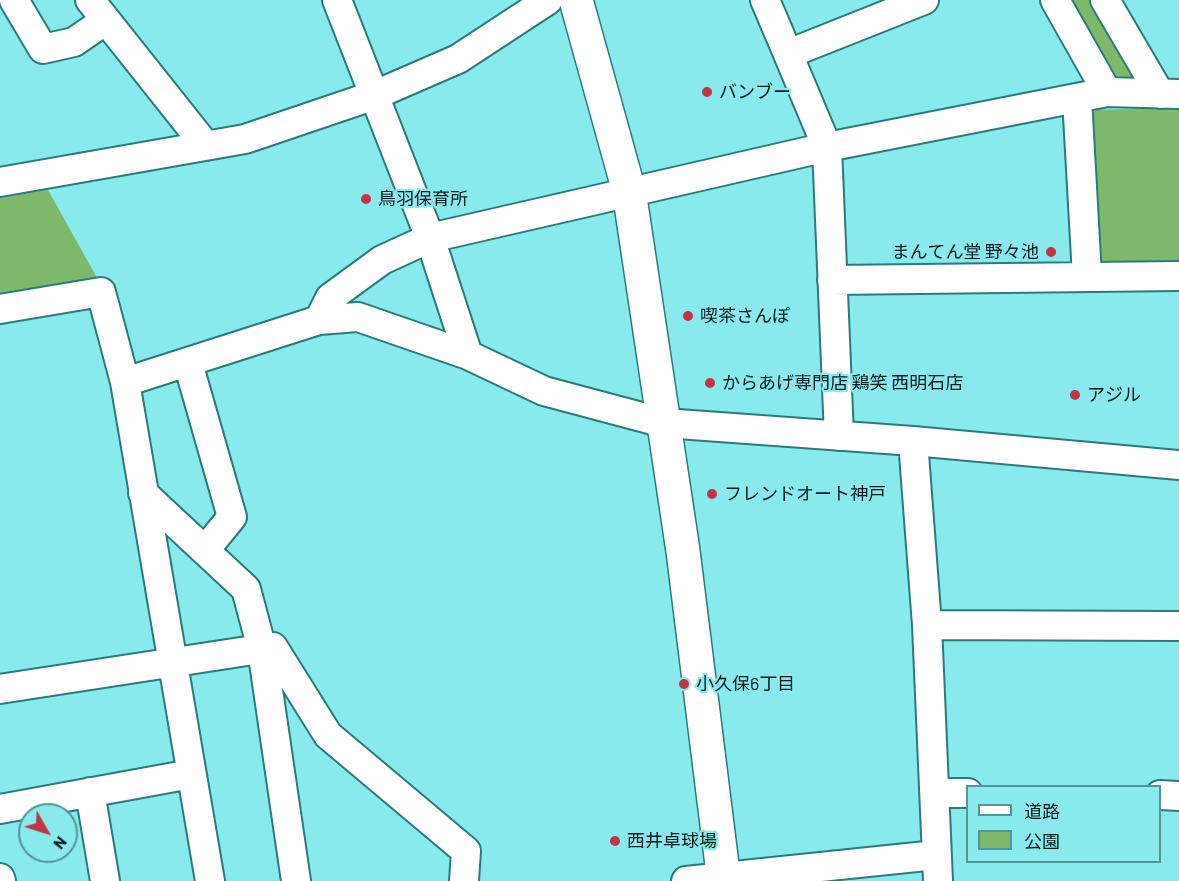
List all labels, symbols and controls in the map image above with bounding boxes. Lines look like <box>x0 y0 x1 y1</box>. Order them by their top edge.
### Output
place label: バンブー <box>719 81 791 103</box>
marker: バンブー <box>700 85 714 99</box>
place label: 鳥羽保育所 <box>378 188 468 210</box>
marker: 鳥羽保育所 <box>359 192 373 206</box>
place label: まんてん堂 野々池 <box>891 241 1039 263</box>
marker: まんてん堂 野々池 <box>1044 245 1058 259</box>
place label: 喫茶さんぽ <box>700 305 790 327</box>
marker: 喫茶さんぽ <box>681 309 695 323</box>
place label: からあげ専門店 鶏笑 西明石店 <box>722 372 963 394</box>
marker: からあげ専門店 鶏笑 西明石店 <box>703 376 717 390</box>
place label: アジル <box>1087 384 1141 406</box>
marker: アジル <box>1068 388 1082 402</box>
place label: フレンドオート神戸 <box>724 483 886 505</box>
marker: フレンドオート神戸 <box>705 487 719 501</box>
place label: 小久保6丁目 <box>696 673 795 695</box>
marker: 小久保6丁目 <box>677 677 691 691</box>
legend <box>966 785 1161 863</box>
text: 道路 <box>1024 800 1060 822</box>
north arrow <box>18 803 78 863</box>
place label: 西井卓球場 <box>627 830 717 852</box>
text: 公園 <box>1024 830 1060 852</box>
text: N <box>50 833 72 853</box>
marker: 西井卓球場 <box>608 834 622 848</box>

